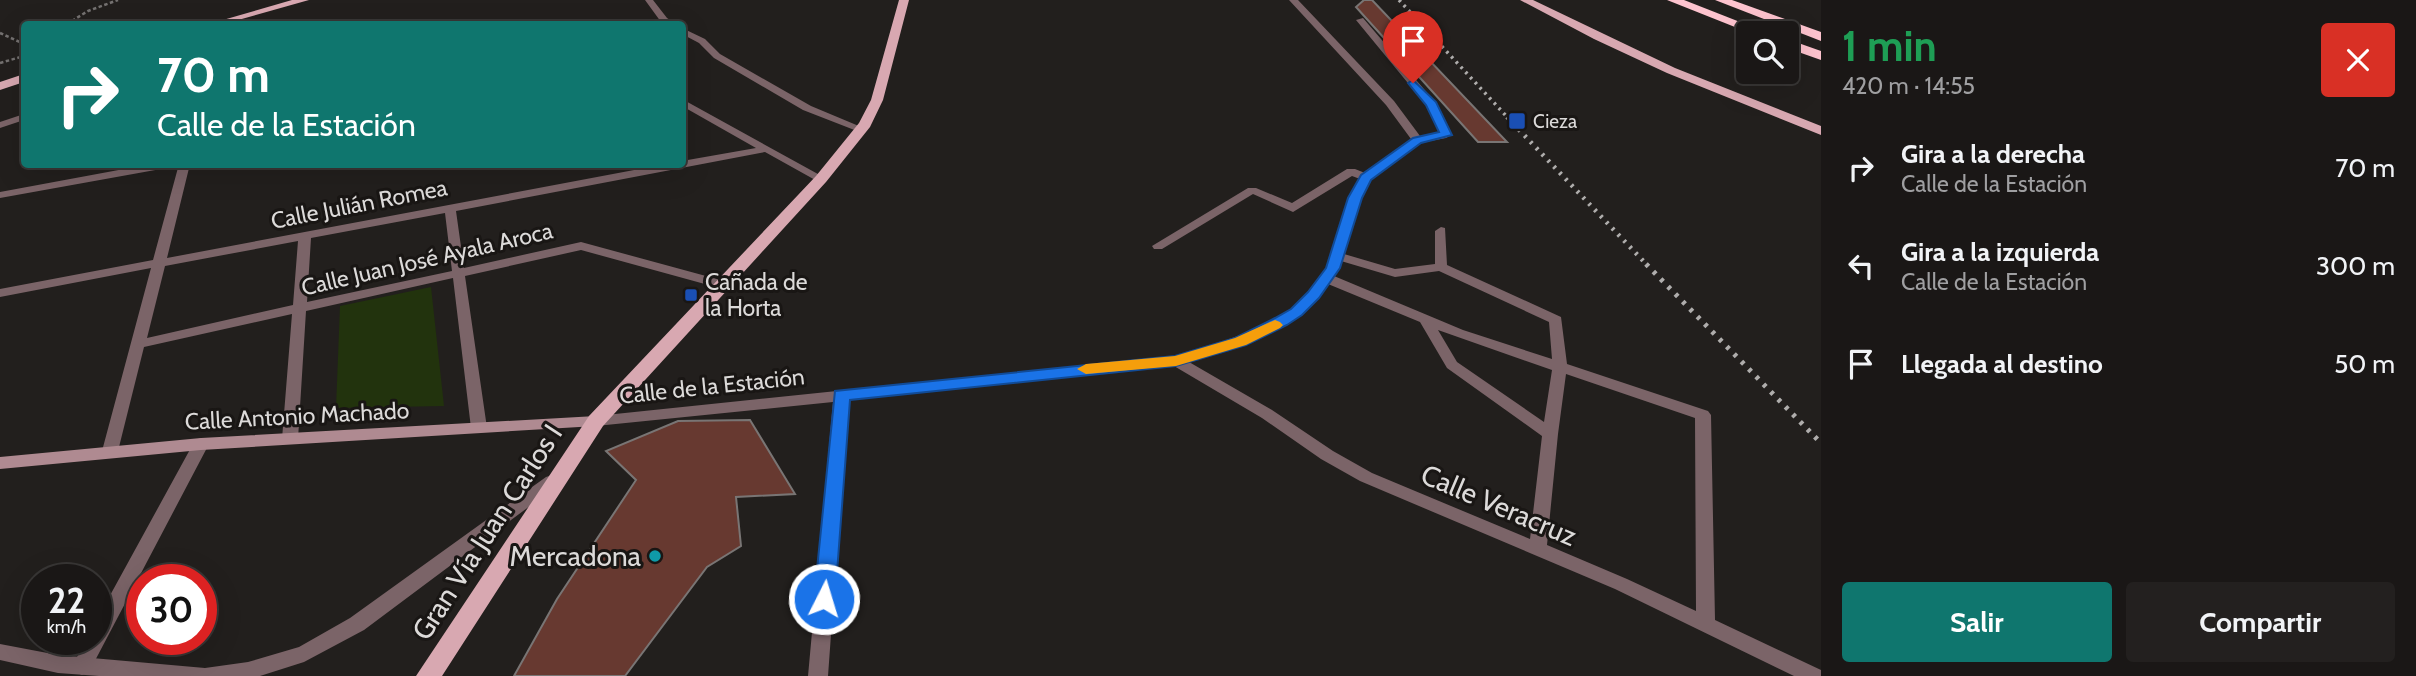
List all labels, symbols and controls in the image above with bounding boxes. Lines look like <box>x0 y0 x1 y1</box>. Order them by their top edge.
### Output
pin <box>1383 11 1443 83</box>
text: 1 min <box>1842 20 1937 72</box>
map controls <box>1736 21 1799 84</box>
button: search <box>1736 21 1799 84</box>
icon: arrive <box>1394 22 1432 60</box>
button: close <box>2321 23 2395 97</box>
text: 70 m <box>157 45 270 104</box>
icon: right <box>42 49 133 140</box>
text: 420 m · 14:55 <box>1842 72 1975 100</box>
text: Calle de la Estación <box>157 105 416 144</box>
place label: Cieza <box>1533 110 1577 133</box>
marker: Cieza <box>1507 111 1527 131</box>
text: Gira a la derecha <box>1901 138 2085 170</box>
icon: right <box>1842 149 1880 187</box>
text: 70 m <box>2335 152 2395 184</box>
text: Calle de la Estación <box>1901 170 2087 198</box>
street label: Calle Julián Romea <box>268 173 450 235</box>
street label: Calle Juan José Ayala Aroca <box>299 216 555 302</box>
text: Gira a la izquierda <box>1901 236 2099 268</box>
icon: left <box>1842 247 1880 285</box>
text: 300 m <box>2316 250 2395 282</box>
place label: Cañada de la Horta <box>705 268 808 322</box>
text: Calle de la Estación <box>1901 268 2087 296</box>
marker: Cañada de la Horta <box>683 287 699 303</box>
icon: arrive <box>1842 345 1880 383</box>
text: Llegada al destino <box>1901 348 2103 380</box>
text: 50 m <box>2334 348 2395 380</box>
street label: Calle de la Estación <box>618 362 806 410</box>
street label: Calle Antonio Machado <box>184 396 410 436</box>
street label: Gran Vía Juan Carlos I <box>405 418 569 646</box>
street label: Calle Veracruz <box>1416 457 1582 553</box>
place label: Mercadona <box>510 539 642 573</box>
marker: Mercadona <box>647 548 663 564</box>
position arrow <box>787 562 861 636</box>
speed limit sign: 30 <box>126 564 217 655</box>
text: 22 <box>48 579 85 622</box>
button: Salir <box>1842 582 2112 662</box>
button: Compartir <box>2126 582 2395 662</box>
text: km/h <box>47 616 86 638</box>

